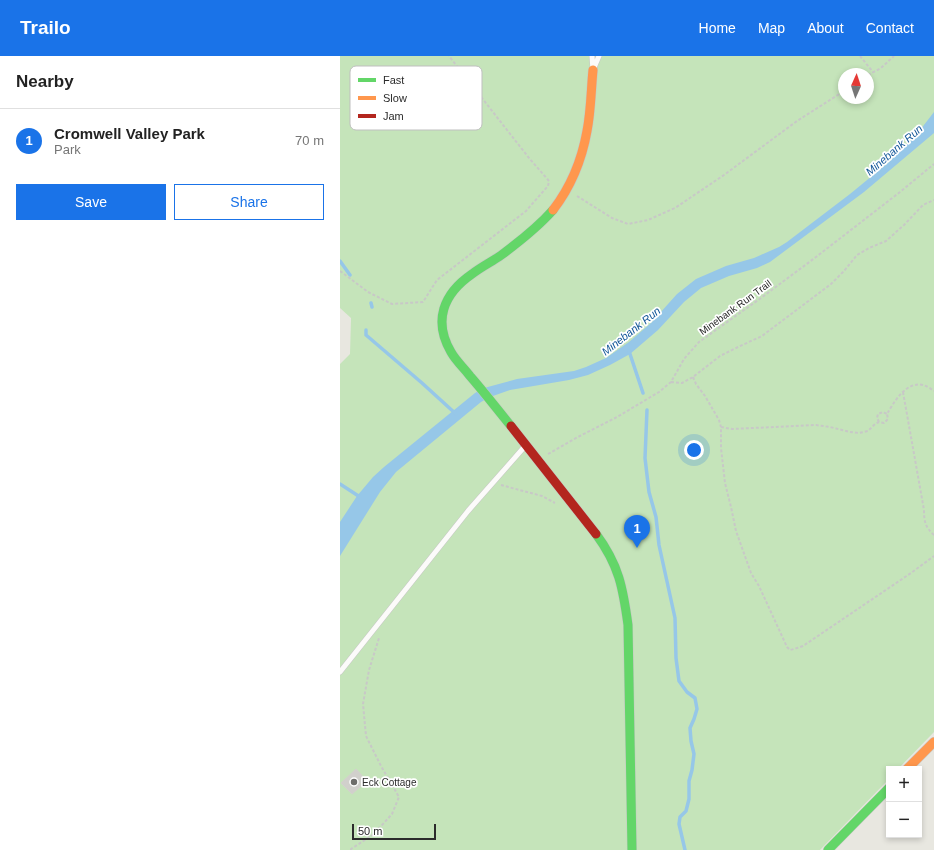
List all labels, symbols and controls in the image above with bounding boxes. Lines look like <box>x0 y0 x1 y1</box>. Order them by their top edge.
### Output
text: Trailo <box>20 17 71 38</box>
text: Home <box>699 20 736 36</box>
text: Map <box>758 20 785 36</box>
text: About <box>807 20 844 36</box>
text: Contact <box>866 20 914 36</box>
legend <box>350 66 482 130</box>
north arrow <box>838 68 874 104</box>
text: Nearby <box>16 72 74 91</box>
text: Fast <box>383 74 404 86</box>
text: Slow <box>383 92 407 104</box>
text: Jam <box>383 110 404 122</box>
water label: Minebank Run <box>863 122 925 178</box>
text: Cromwell Valley Park <box>54 125 205 142</box>
text: 1 <box>25 133 33 148</box>
text: 70 m <box>295 133 324 148</box>
text: Park <box>54 142 81 157</box>
button: Save <box>16 184 166 220</box>
button: Share <box>174 184 324 220</box>
street label: Minebank Run Trail <box>697 278 773 337</box>
water label: Minebank Run <box>599 304 663 358</box>
your location <box>684 440 704 460</box>
pin: 1 <box>624 515 650 548</box>
map controls <box>886 766 922 838</box>
button: + <box>886 766 922 802</box>
marker: Eck Cottage <box>349 777 359 787</box>
place label: Eck Cottage <box>362 777 417 788</box>
button: − <box>886 802 922 838</box>
scale bar <box>352 822 436 841</box>
text: 50 m <box>358 825 382 837</box>

